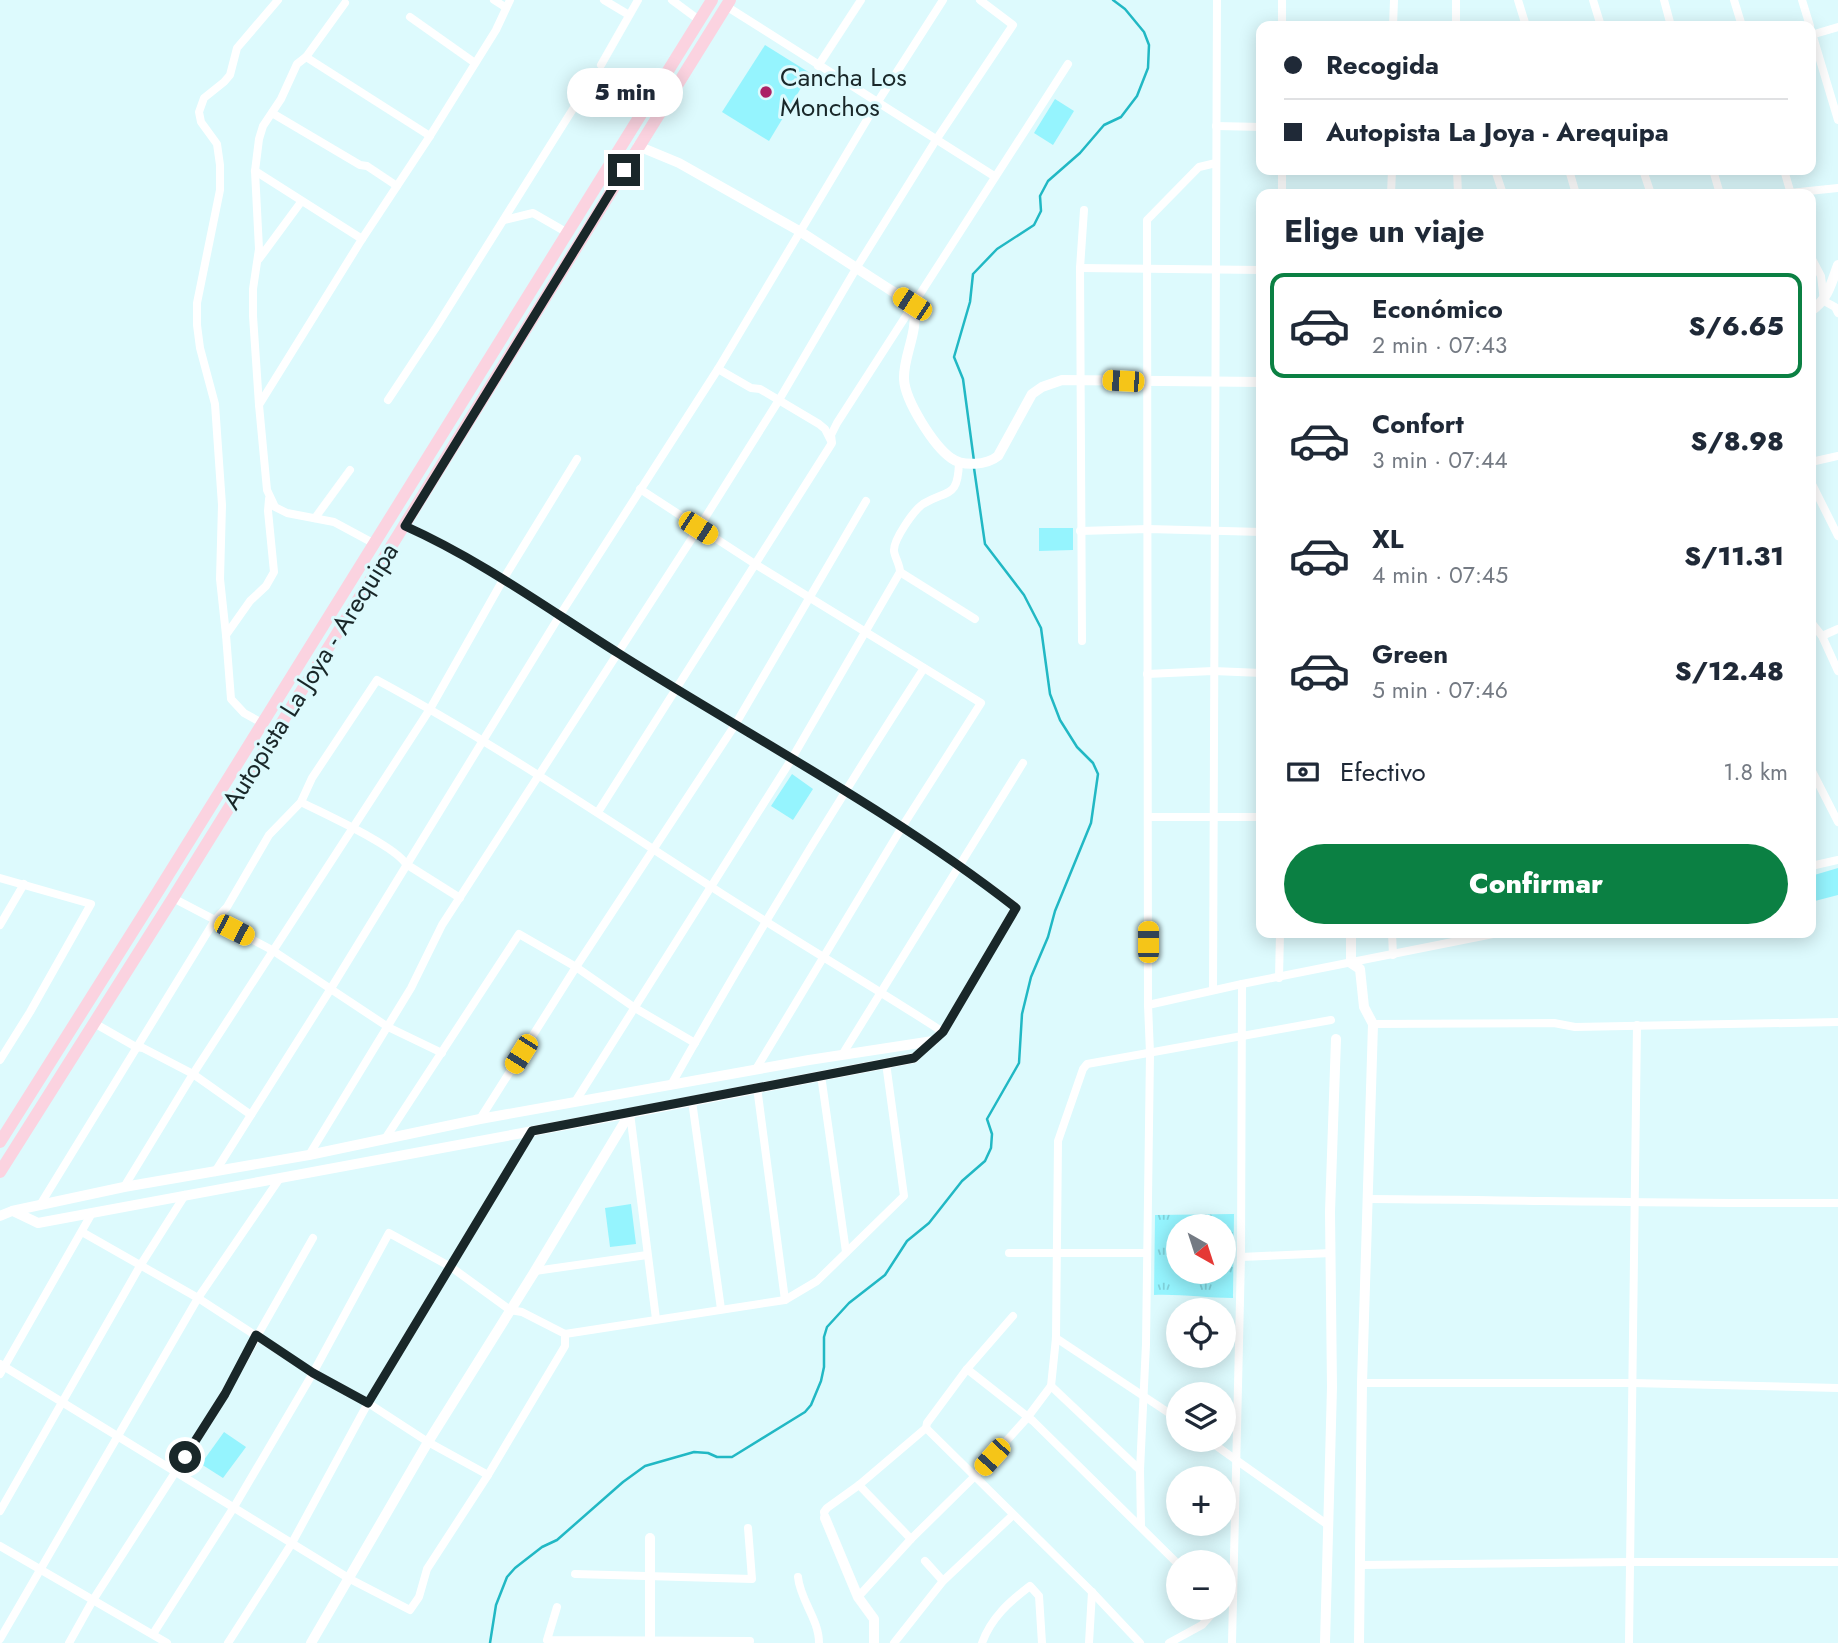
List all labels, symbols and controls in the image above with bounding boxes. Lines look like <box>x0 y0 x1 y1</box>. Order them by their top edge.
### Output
text: Recogida <box>1326 46 1439 84</box>
place label: Cancha Los Monchos <box>780 58 907 126</box>
callout: 5 min <box>566 68 682 118</box>
text: 5 min <box>594 75 656 109</box>
marker: Cancha Los Monchos <box>758 84 774 100</box>
text: Autopista La Joya - Arequipa <box>1326 113 1669 151</box>
route end <box>608 154 640 186</box>
text: Elige un viaje <box>1284 208 1485 254</box>
car <box>889 284 936 324</box>
text: Económico <box>1372 290 1503 328</box>
icon: car <box>1288 294 1351 357</box>
text: S/6.65 <box>1688 307 1784 345</box>
text: 2 min · 07:43 <box>1372 328 1507 362</box>
car <box>1102 369 1145 393</box>
text: Confort <box>1372 405 1464 443</box>
icon: car <box>1288 409 1351 472</box>
text: S/8.98 <box>1690 422 1784 460</box>
text: 3 min · 07:44 <box>1372 443 1508 477</box>
car <box>675 508 722 548</box>
text: XL <box>1372 520 1404 558</box>
icon: car <box>1288 524 1351 587</box>
street label: Autopista La Joya - Arequipa <box>212 535 408 817</box>
text: S/11.31 <box>1684 537 1784 575</box>
text: 4 min · 07:45 <box>1372 558 1508 592</box>
text: Green <box>1372 635 1448 673</box>
icon: car <box>1288 639 1351 702</box>
text: S/12.48 <box>1675 652 1784 690</box>
text: 5 min · 07:46 <box>1372 673 1508 707</box>
icon: cash <box>1284 753 1322 791</box>
text: Efectivo <box>1340 753 1426 791</box>
text: 1.8 km <box>1723 755 1788 789</box>
button: Confirmar <box>1284 844 1788 924</box>
car <box>211 911 258 949</box>
car <box>1138 921 1159 963</box>
car <box>501 1031 542 1077</box>
north arrow <box>1166 1214 1236 1284</box>
map controls <box>1166 1214 1236 1620</box>
button: locate <box>1166 1298 1236 1368</box>
button: layers <box>1166 1382 1236 1452</box>
car <box>971 1434 1014 1480</box>
route start <box>169 1441 201 1473</box>
button: + <box>1166 1466 1236 1536</box>
button: − <box>1166 1550 1236 1620</box>

